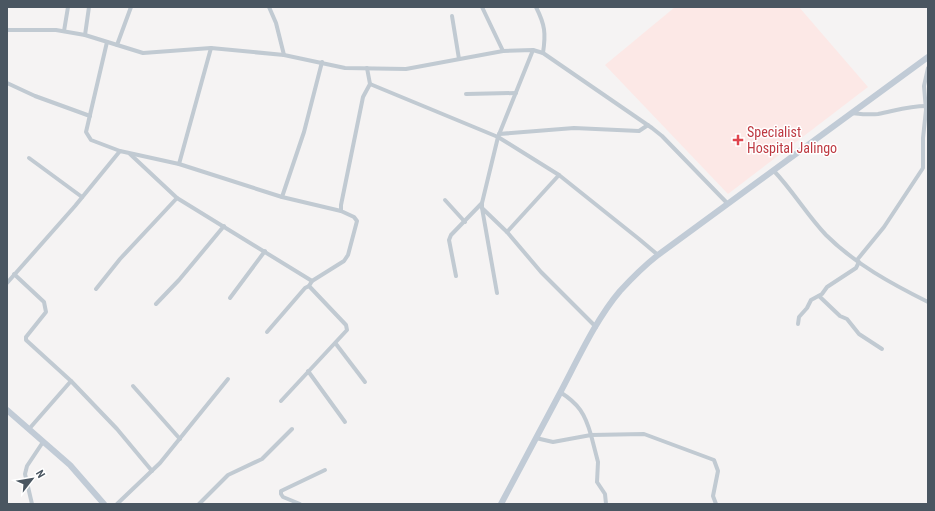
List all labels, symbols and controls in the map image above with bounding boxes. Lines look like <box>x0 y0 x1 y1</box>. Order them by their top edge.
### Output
place label: Specialist Hospital Jalingo <box>747 124 837 156</box>
marker: Specialist Hospital Jalingo <box>732 134 744 146</box>
north arrow <box>12 459 52 499</box>
text: N <box>33 468 48 481</box>

